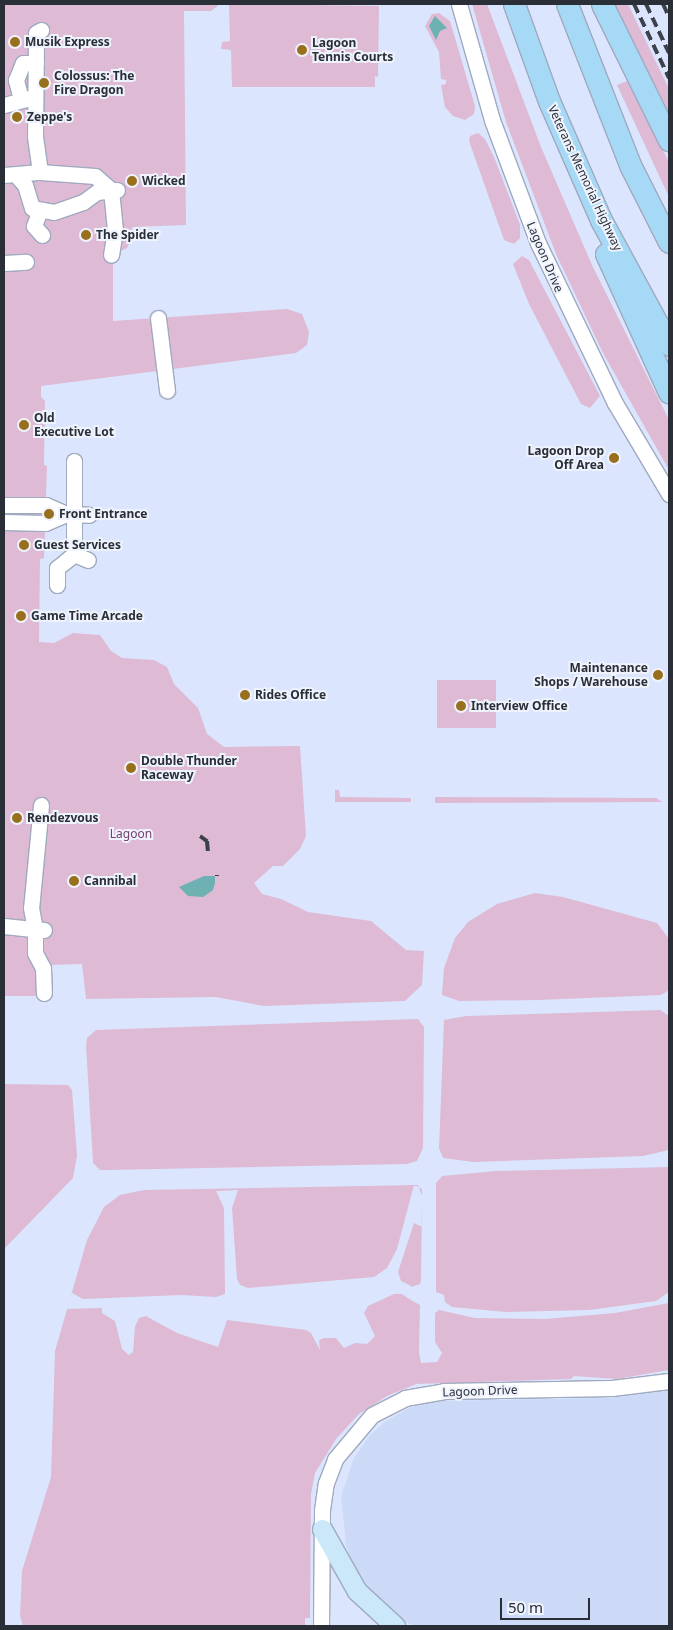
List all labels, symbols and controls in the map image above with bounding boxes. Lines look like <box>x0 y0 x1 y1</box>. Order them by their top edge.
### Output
place label: Musik Express <box>25 35 110 49</box>
marker: Musik Express <box>9 36 21 48</box>
place label: Lagoon Tennis Courts <box>312 36 393 64</box>
marker: Lagoon Tennis Courts <box>296 44 308 56</box>
place label: Colossus: The Fire Dragon <box>54 69 135 97</box>
marker: Colossus: The Fire Dragon <box>38 77 50 89</box>
street label: Veterans Memorial Highway <box>545 103 625 253</box>
place label: Zeppe's <box>27 110 72 124</box>
marker: Zeppe's <box>11 111 23 123</box>
place label: Wicked <box>142 174 186 188</box>
marker: Wicked <box>126 175 138 187</box>
street label: Lagoon Drive <box>524 220 566 294</box>
place label: The Spider <box>96 228 159 242</box>
marker: The Spider <box>80 229 92 241</box>
place label: Old Executive Lot <box>34 411 114 439</box>
marker: Old Executive Lot <box>18 419 30 431</box>
place label: Lagoon Drop Off Area <box>528 444 604 472</box>
marker: Lagoon Drop Off Area <box>608 452 620 464</box>
place label: Front Entrance <box>59 507 148 521</box>
marker: Front Entrance <box>43 508 55 520</box>
place label: Guest Services <box>34 538 121 552</box>
marker: Guest Services <box>18 539 30 551</box>
place label: Game Time Arcade <box>31 609 143 623</box>
marker: Game Time Arcade <box>15 610 27 622</box>
place label: Maintenance Shops / Warehouse <box>534 661 648 689</box>
marker: Maintenance Shops / Warehouse <box>652 669 664 681</box>
place label: Rides Office <box>255 688 326 702</box>
marker: Rides Office <box>239 689 251 701</box>
place label: Interview Office <box>471 699 568 713</box>
marker: Interview Office <box>455 700 467 712</box>
place label: Double Thunder Raceway <box>141 754 237 782</box>
marker: Double Thunder Raceway <box>125 762 137 774</box>
place label: Rendezvous <box>27 811 99 825</box>
marker: Rendezvous <box>11 812 23 824</box>
park label: Lagoon <box>110 827 152 841</box>
place label: Cannibal <box>84 874 136 888</box>
marker: Cannibal <box>68 875 80 887</box>
street label: Lagoon Drive <box>442 1382 518 1400</box>
scale bar <box>503 1588 593 1620</box>
text: 50 m <box>508 1597 543 1617</box>

